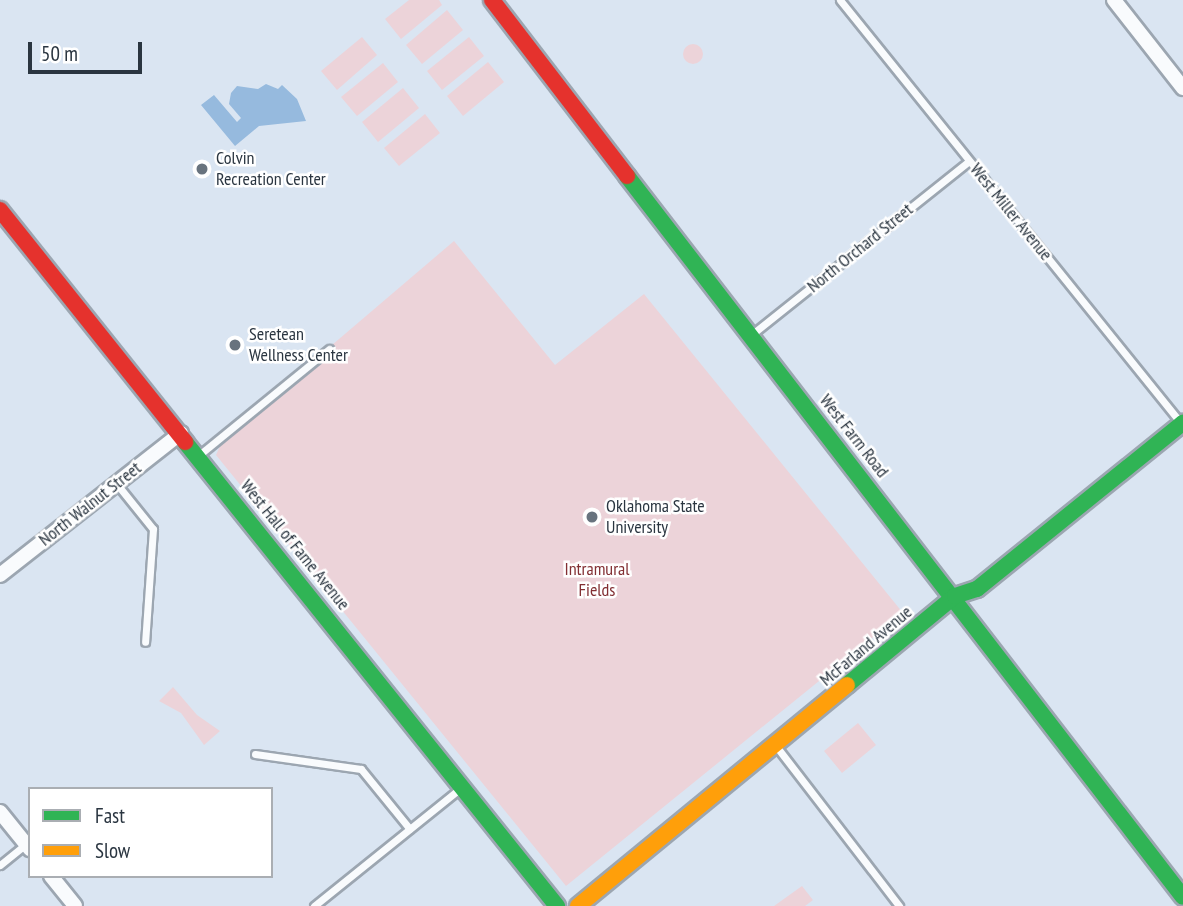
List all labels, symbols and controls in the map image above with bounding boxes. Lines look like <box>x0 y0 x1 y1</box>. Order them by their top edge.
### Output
scale bar <box>32 28 145 72</box>
text: 50 m <box>41 40 78 67</box>
place label: Colvin Recreation Center <box>216 148 326 190</box>
street label: West Miller Avenue <box>965 159 1057 265</box>
marker: Colvin Recreation Center <box>194 161 210 177</box>
street label: North Orchard Street <box>803 199 917 297</box>
place label: Seretean Wellness Center <box>249 324 348 366</box>
marker: Seretean Wellness Center <box>227 337 243 353</box>
street label: West Farm Road <box>815 390 893 482</box>
street label: North Walnut Street <box>34 457 146 551</box>
street label: West Hall of Fame Avenue <box>236 475 354 615</box>
place label: Oklahoma State University <box>606 496 705 538</box>
marker: Oklahoma State University <box>584 509 600 525</box>
park label: Intramural Fields <box>564 559 630 602</box>
street label: McFarland Avenue <box>815 601 917 691</box>
legend <box>28 787 273 878</box>
text: Fast <box>95 802 125 829</box>
text: Slow <box>95 837 130 864</box>

